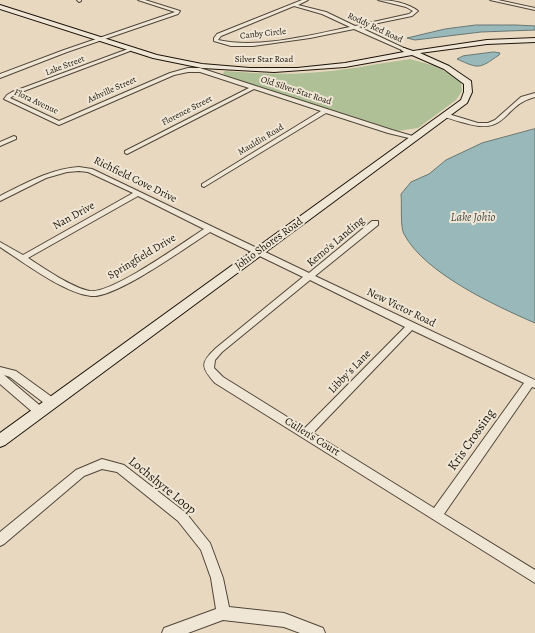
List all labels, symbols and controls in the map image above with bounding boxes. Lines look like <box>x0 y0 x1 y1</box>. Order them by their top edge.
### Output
street label: Roddy Red Road <box>346 10 404 46</box>
street label: Canby Circle <box>239 26 287 42</box>
street label: Lake Street <box>44 54 86 78</box>
street label: Silver Star Road <box>235 55 293 65</box>
street label: Ashville Street <box>86 74 138 106</box>
street label: Old Silver Star Road <box>259 75 333 107</box>
street label: Flora Avenue <box>12 87 60 117</box>
street label: Florence Street <box>160 94 214 128</box>
street label: Mauldin Road <box>236 122 286 158</box>
street label: Richfield Cove Drive <box>91 154 179 206</box>
street label: Nan Drive <box>51 199 97 233</box>
water label: Lake Johio <box>451 211 495 225</box>
street label: Kemo's Landing <box>304 214 368 270</box>
street label: Johio Shores Road <box>232 215 306 273</box>
street label: Springfield Drive <box>106 231 178 283</box>
street label: New Victor Road <box>364 286 438 330</box>
street label: Libby's Lane <box>326 347 374 397</box>
street label: Kris Crossing <box>445 406 499 474</box>
street label: Cullen's Court <box>282 415 342 459</box>
street label: Lochshyre Loop <box>125 454 199 518</box>

